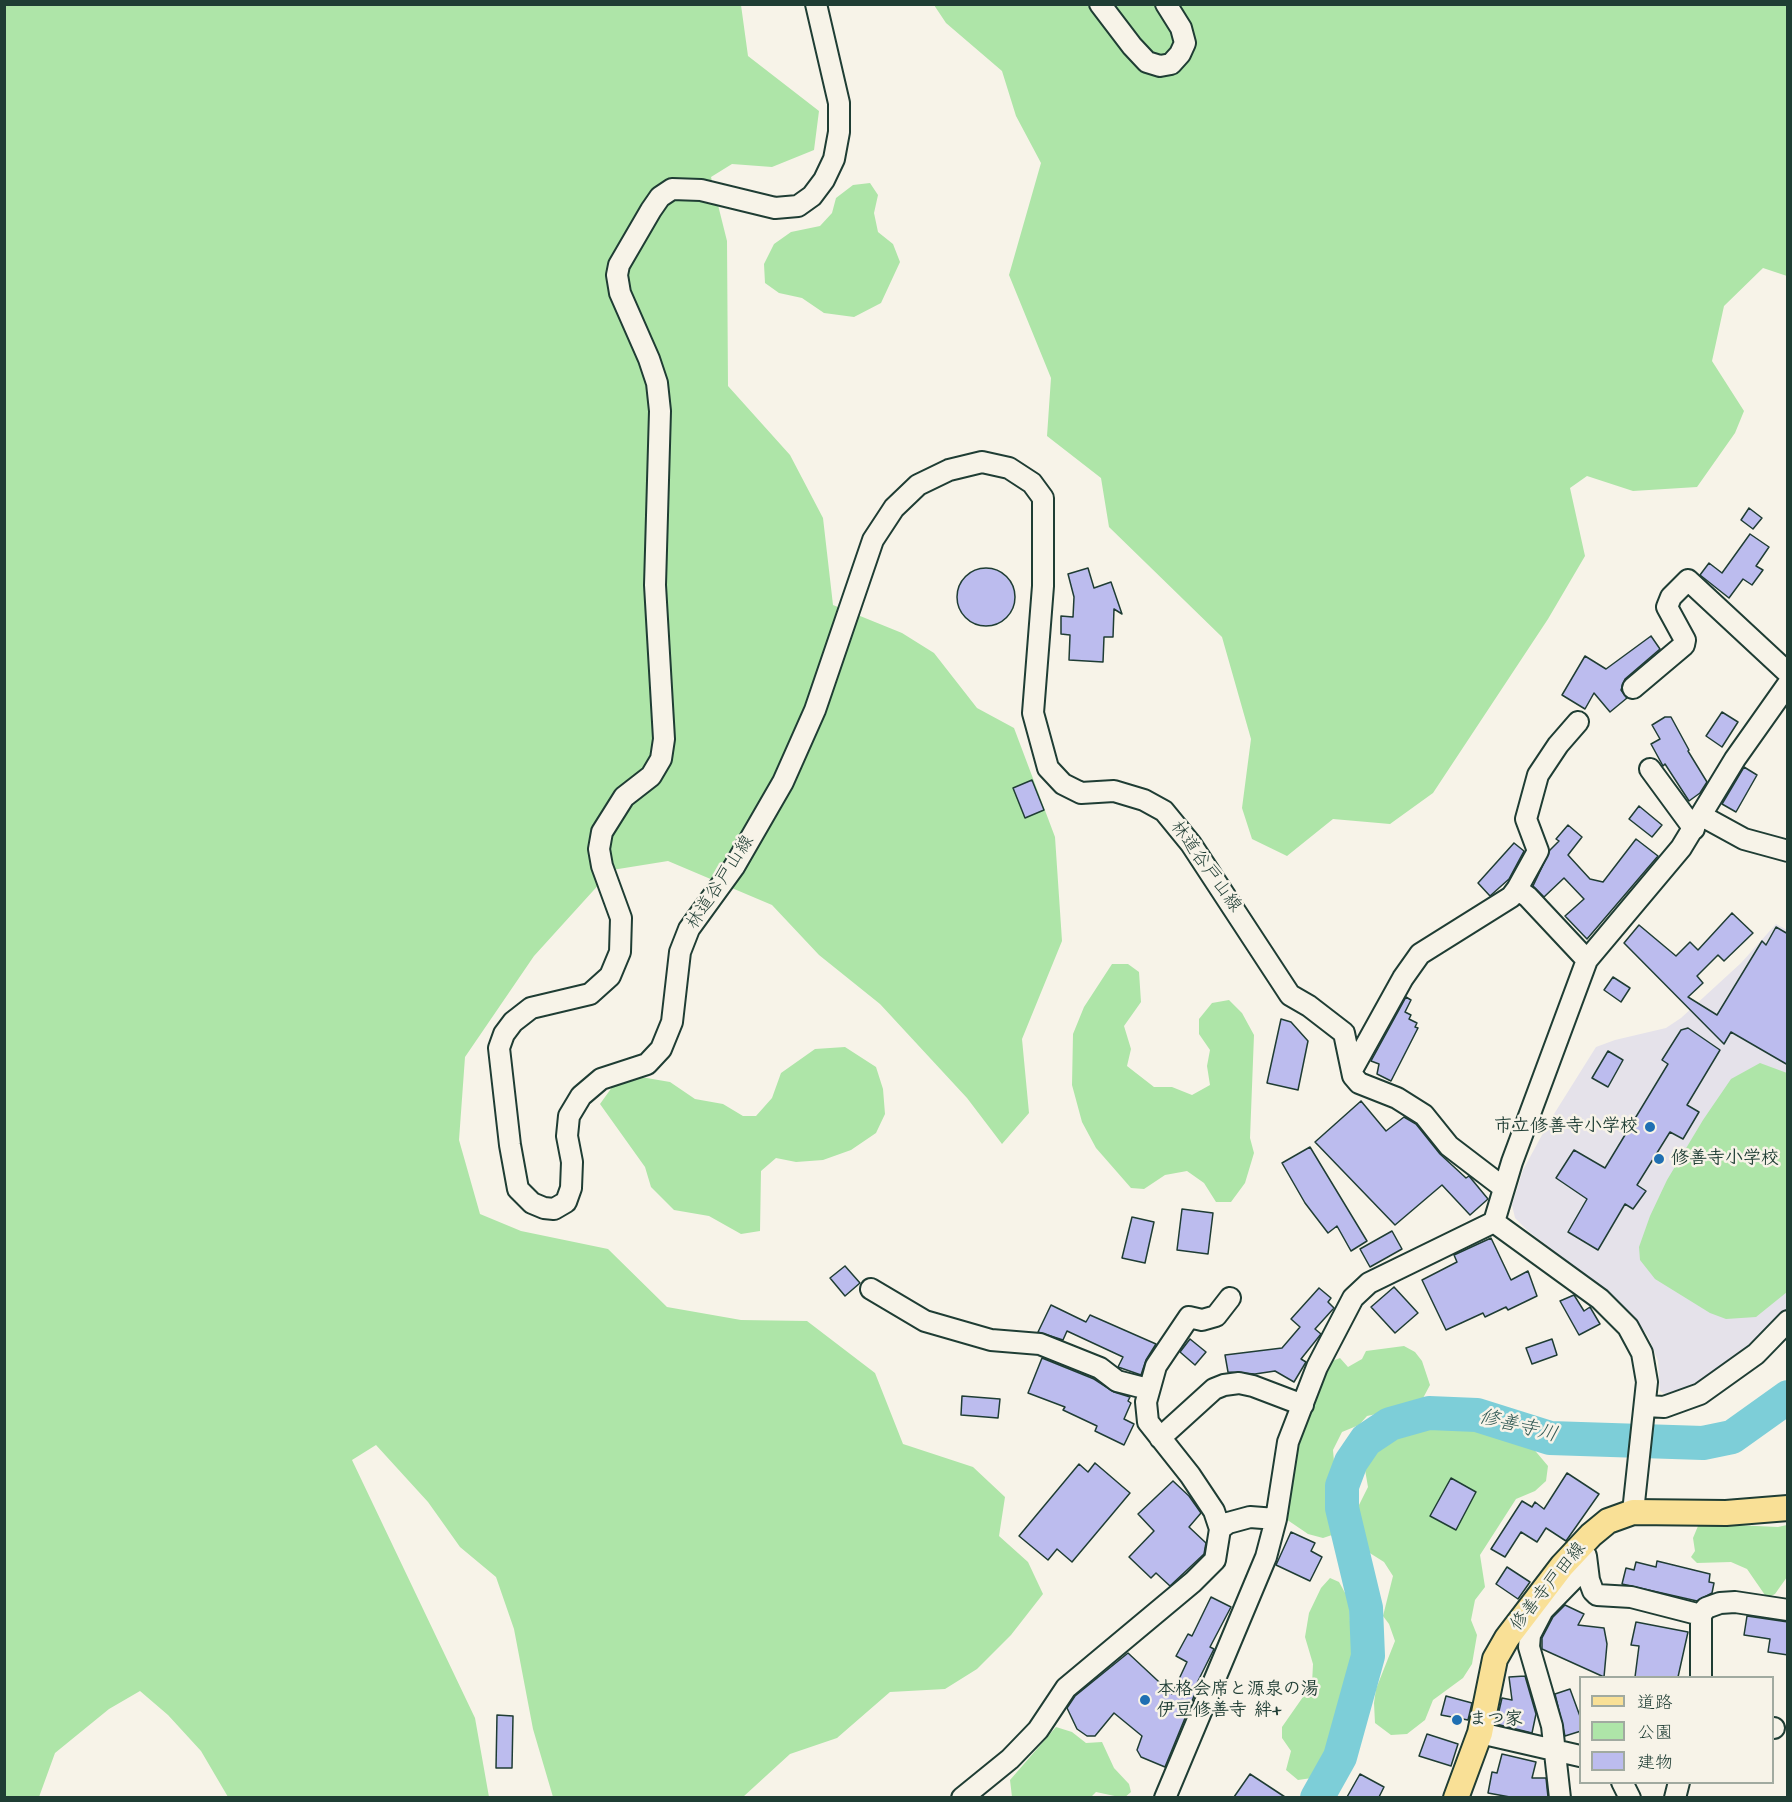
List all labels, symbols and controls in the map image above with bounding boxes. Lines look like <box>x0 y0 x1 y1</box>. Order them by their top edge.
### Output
street label: 林道谷戸山線 <box>1165 817 1245 917</box>
street label: 林道谷戸山線 <box>683 832 759 934</box>
place label: 市立修善寺小学校 <box>1494 1116 1638 1138</box>
marker: 市立修善寺小学校 <box>1643 1120 1657 1134</box>
place label: 修善寺小学校 <box>1671 1148 1779 1170</box>
marker: 修善寺小学校 <box>1652 1152 1666 1166</box>
water label: 修善寺川 <box>1476 1406 1560 1448</box>
street label: 修善寺戸田線 <box>1507 1538 1591 1636</box>
legend <box>1579 1676 1774 1784</box>
place label: 本格会席と源泉の湯 伊豆修善寺 絆+ <box>1157 1679 1319 1722</box>
text: 道路 <box>1637 1690 1673 1715</box>
marker: 本格会席と源泉の湯 伊豆修善寺 絆+ <box>1138 1693 1152 1707</box>
place label: まつ家 <box>1469 1709 1523 1731</box>
marker: まつ家 <box>1450 1713 1464 1727</box>
text: 公園 <box>1637 1720 1673 1745</box>
text: 建物 <box>1637 1750 1673 1775</box>

